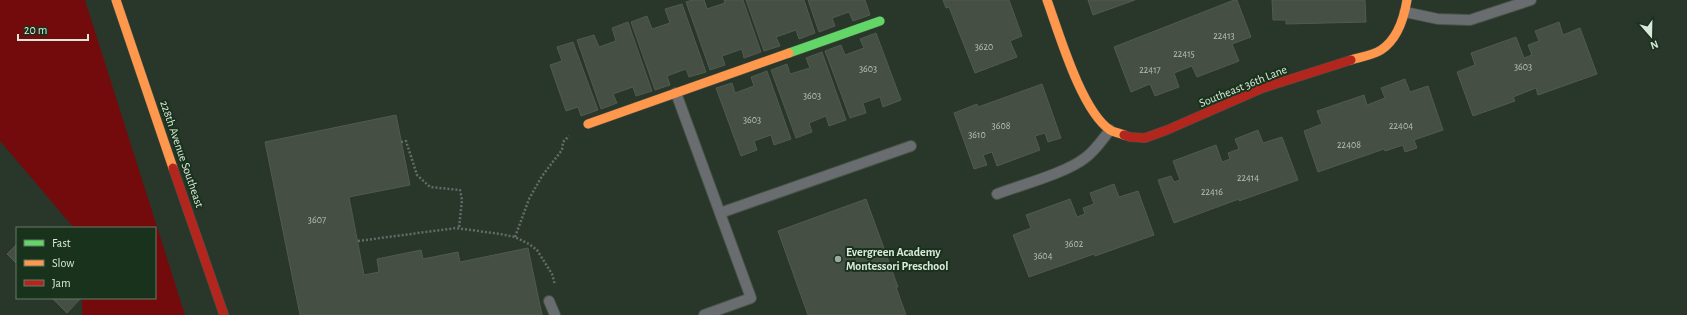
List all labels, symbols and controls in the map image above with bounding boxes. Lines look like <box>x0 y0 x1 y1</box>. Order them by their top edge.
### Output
scale bar <box>18 16 88 42</box>
north arrow <box>1631 16 1671 56</box>
text: 20 m <box>24 24 47 36</box>
house number: 22413 <box>1213 31 1235 41</box>
text: N <box>1649 38 1660 51</box>
house number: 3620 <box>975 42 993 52</box>
house number: 22415 <box>1173 49 1195 59</box>
house number: 3603 <box>1514 62 1532 72</box>
street label: Southeast 36th Lane <box>1197 63 1289 109</box>
house number: 3603 <box>859 64 877 74</box>
house number: 22417 <box>1139 65 1161 75</box>
house number: 3603 <box>803 91 821 101</box>
street label: 228th Avenue Southeast <box>158 99 206 209</box>
house number: 3603 <box>743 115 761 125</box>
house number: 3608 <box>992 121 1011 131</box>
house number: 22404 <box>1389 121 1413 131</box>
house number: 3610 <box>968 130 986 140</box>
house number: 22408 <box>1337 140 1361 150</box>
house number: 22414 <box>1237 173 1259 183</box>
house number: 22416 <box>1201 187 1223 197</box>
house number: 3607 <box>308 215 326 225</box>
legend <box>16 227 156 299</box>
text: Fast <box>52 237 71 249</box>
house number: 3602 <box>1065 239 1084 249</box>
place label: Evergreen Academy Montessori Preschool <box>846 246 948 272</box>
house number: 3604 <box>1034 251 1053 261</box>
marker: Evergreen Academy Montessori Preschool <box>833 254 843 264</box>
text: Slow <box>52 257 74 269</box>
text: Jam <box>52 277 71 289</box>

